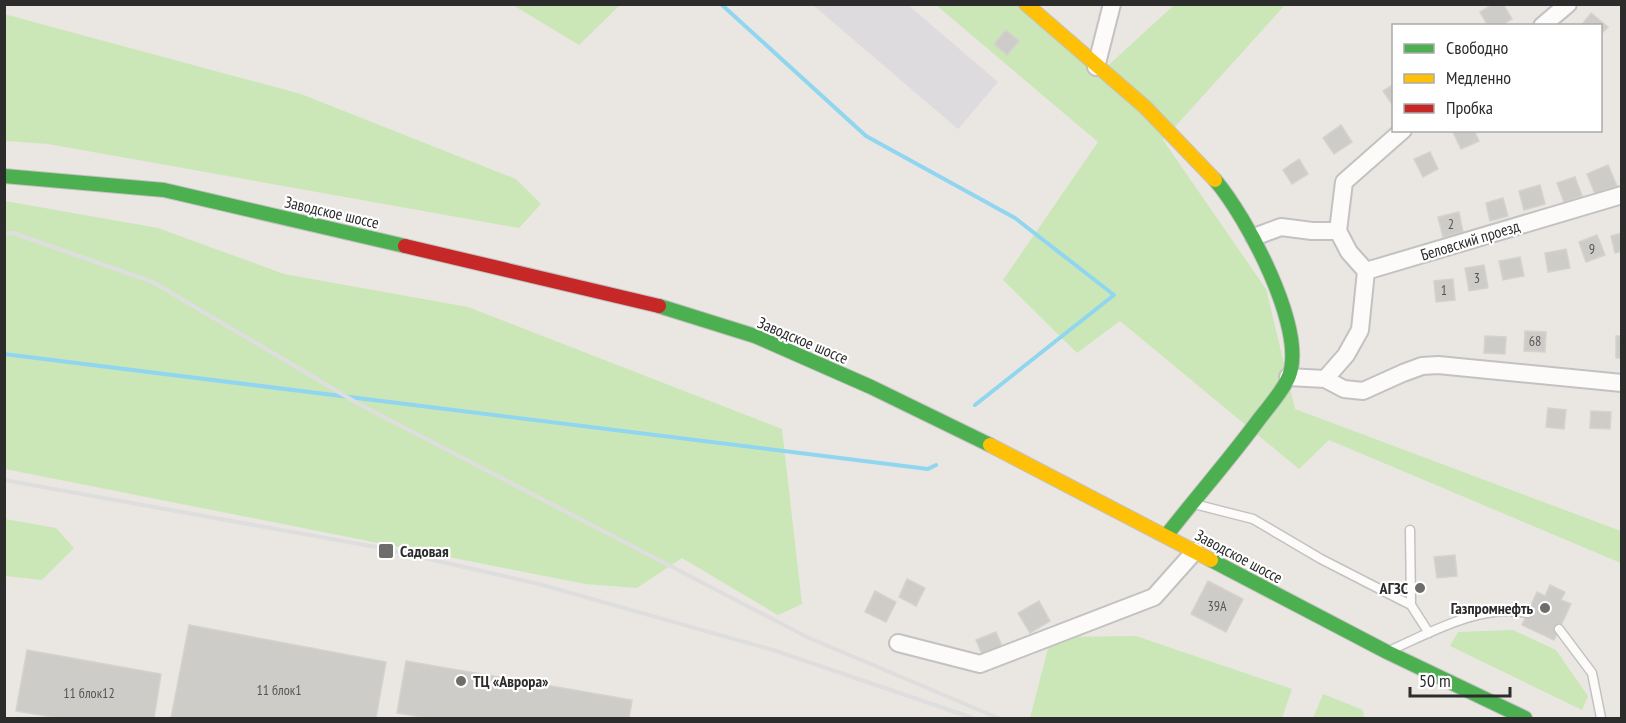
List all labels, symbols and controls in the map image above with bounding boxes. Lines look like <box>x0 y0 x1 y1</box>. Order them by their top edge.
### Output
legend <box>1392 24 1602 132</box>
text: Свободно <box>1446 36 1509 59</box>
text: Медленно <box>1446 66 1511 89</box>
text: Пробка <box>1446 96 1493 119</box>
street label: Заводское шоссе <box>283 191 381 233</box>
street label: Беловский проезд <box>1418 215 1522 265</box>
house number: 2 <box>1448 215 1454 233</box>
house number: 9 <box>1589 240 1595 258</box>
house number: 3 <box>1474 269 1480 287</box>
house number: 1 <box>1441 281 1447 299</box>
street label: Заводское шоссе <box>755 312 851 368</box>
house number: 68 <box>1529 332 1541 350</box>
street label: Заводское шоссе <box>1192 525 1286 587</box>
place label: Садовая <box>400 541 449 561</box>
marker: Садовая <box>377 542 395 560</box>
place label: АГЗС <box>1379 578 1409 598</box>
marker: АГЗС <box>1413 581 1427 595</box>
house number: 39А <box>1207 597 1227 615</box>
place label: Газпромнефть <box>1451 598 1533 618</box>
marker: Газпромнефть <box>1538 601 1552 615</box>
scale bar <box>1410 660 1510 698</box>
text: 50 m <box>1419 669 1451 692</box>
place label: ТЦ «Аврора» <box>473 671 549 691</box>
marker: ТЦ «Аврора» <box>454 674 468 688</box>
house number: 11 блок1 <box>256 681 302 699</box>
house number: 11 блок12 <box>63 684 115 702</box>

